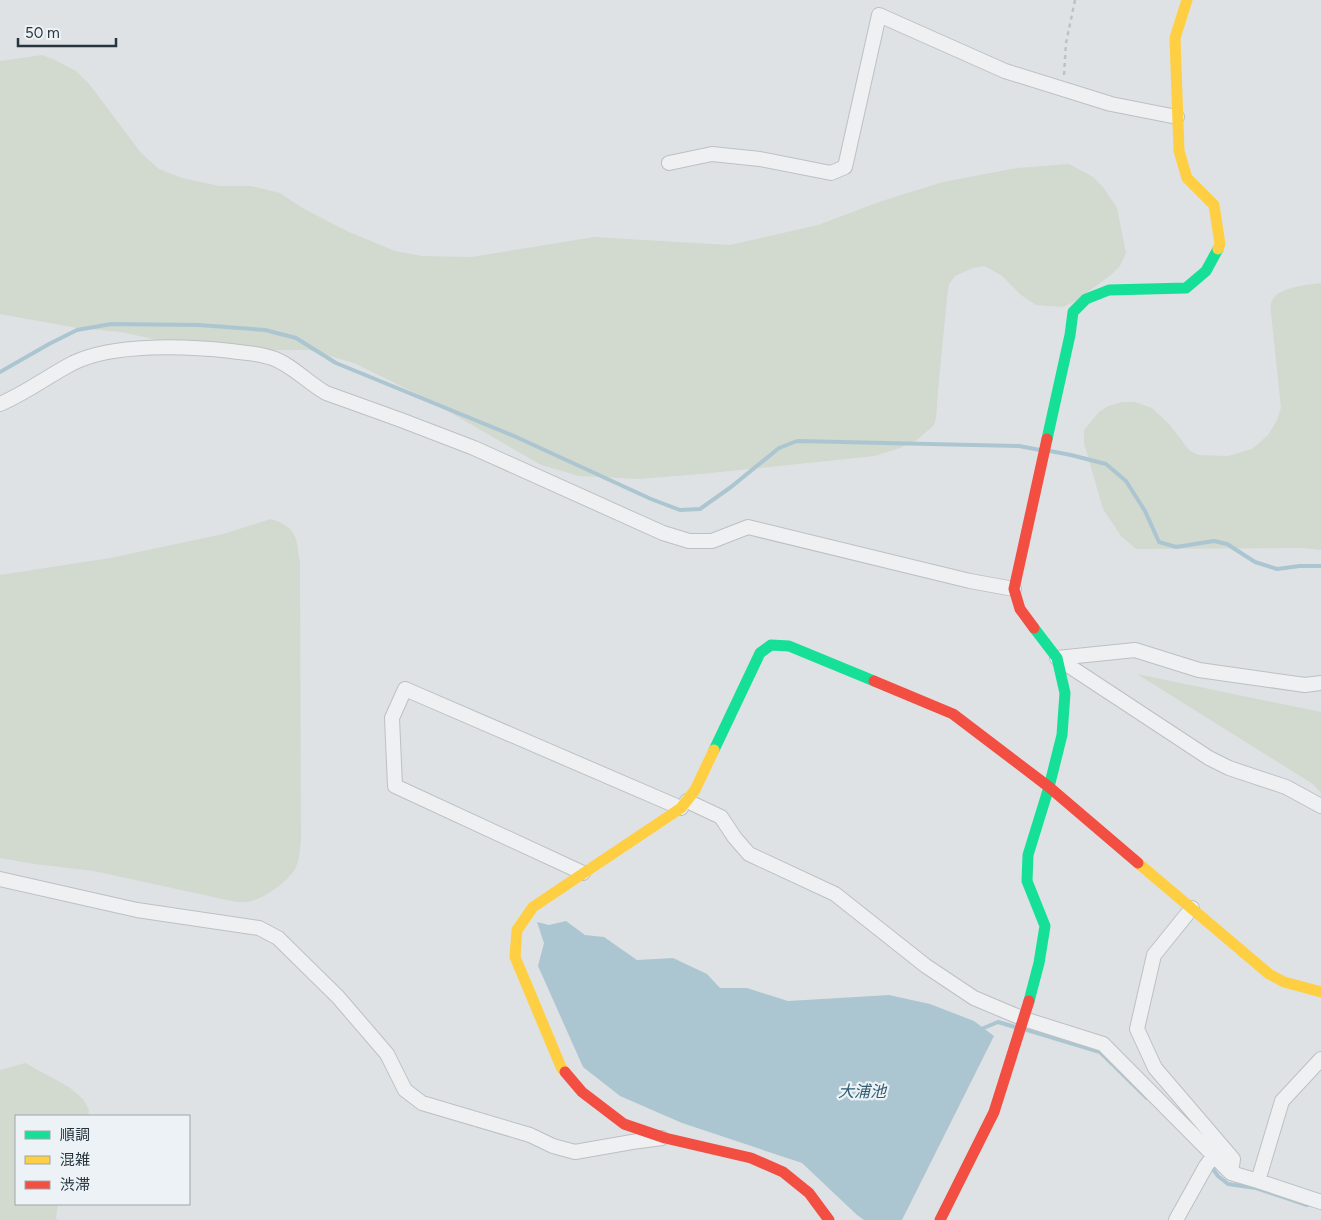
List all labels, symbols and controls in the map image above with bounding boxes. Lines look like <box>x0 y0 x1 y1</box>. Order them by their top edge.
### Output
scale bar <box>18 15 115 47</box>
text: 50 m <box>25 24 60 42</box>
water label: 大浦池 <box>838 1082 888 1101</box>
legend <box>15 1115 190 1205</box>
text: 順調 <box>60 1126 90 1144</box>
text: 混雑 <box>60 1151 90 1169</box>
text: 渋滞 <box>60 1176 90 1194</box>

